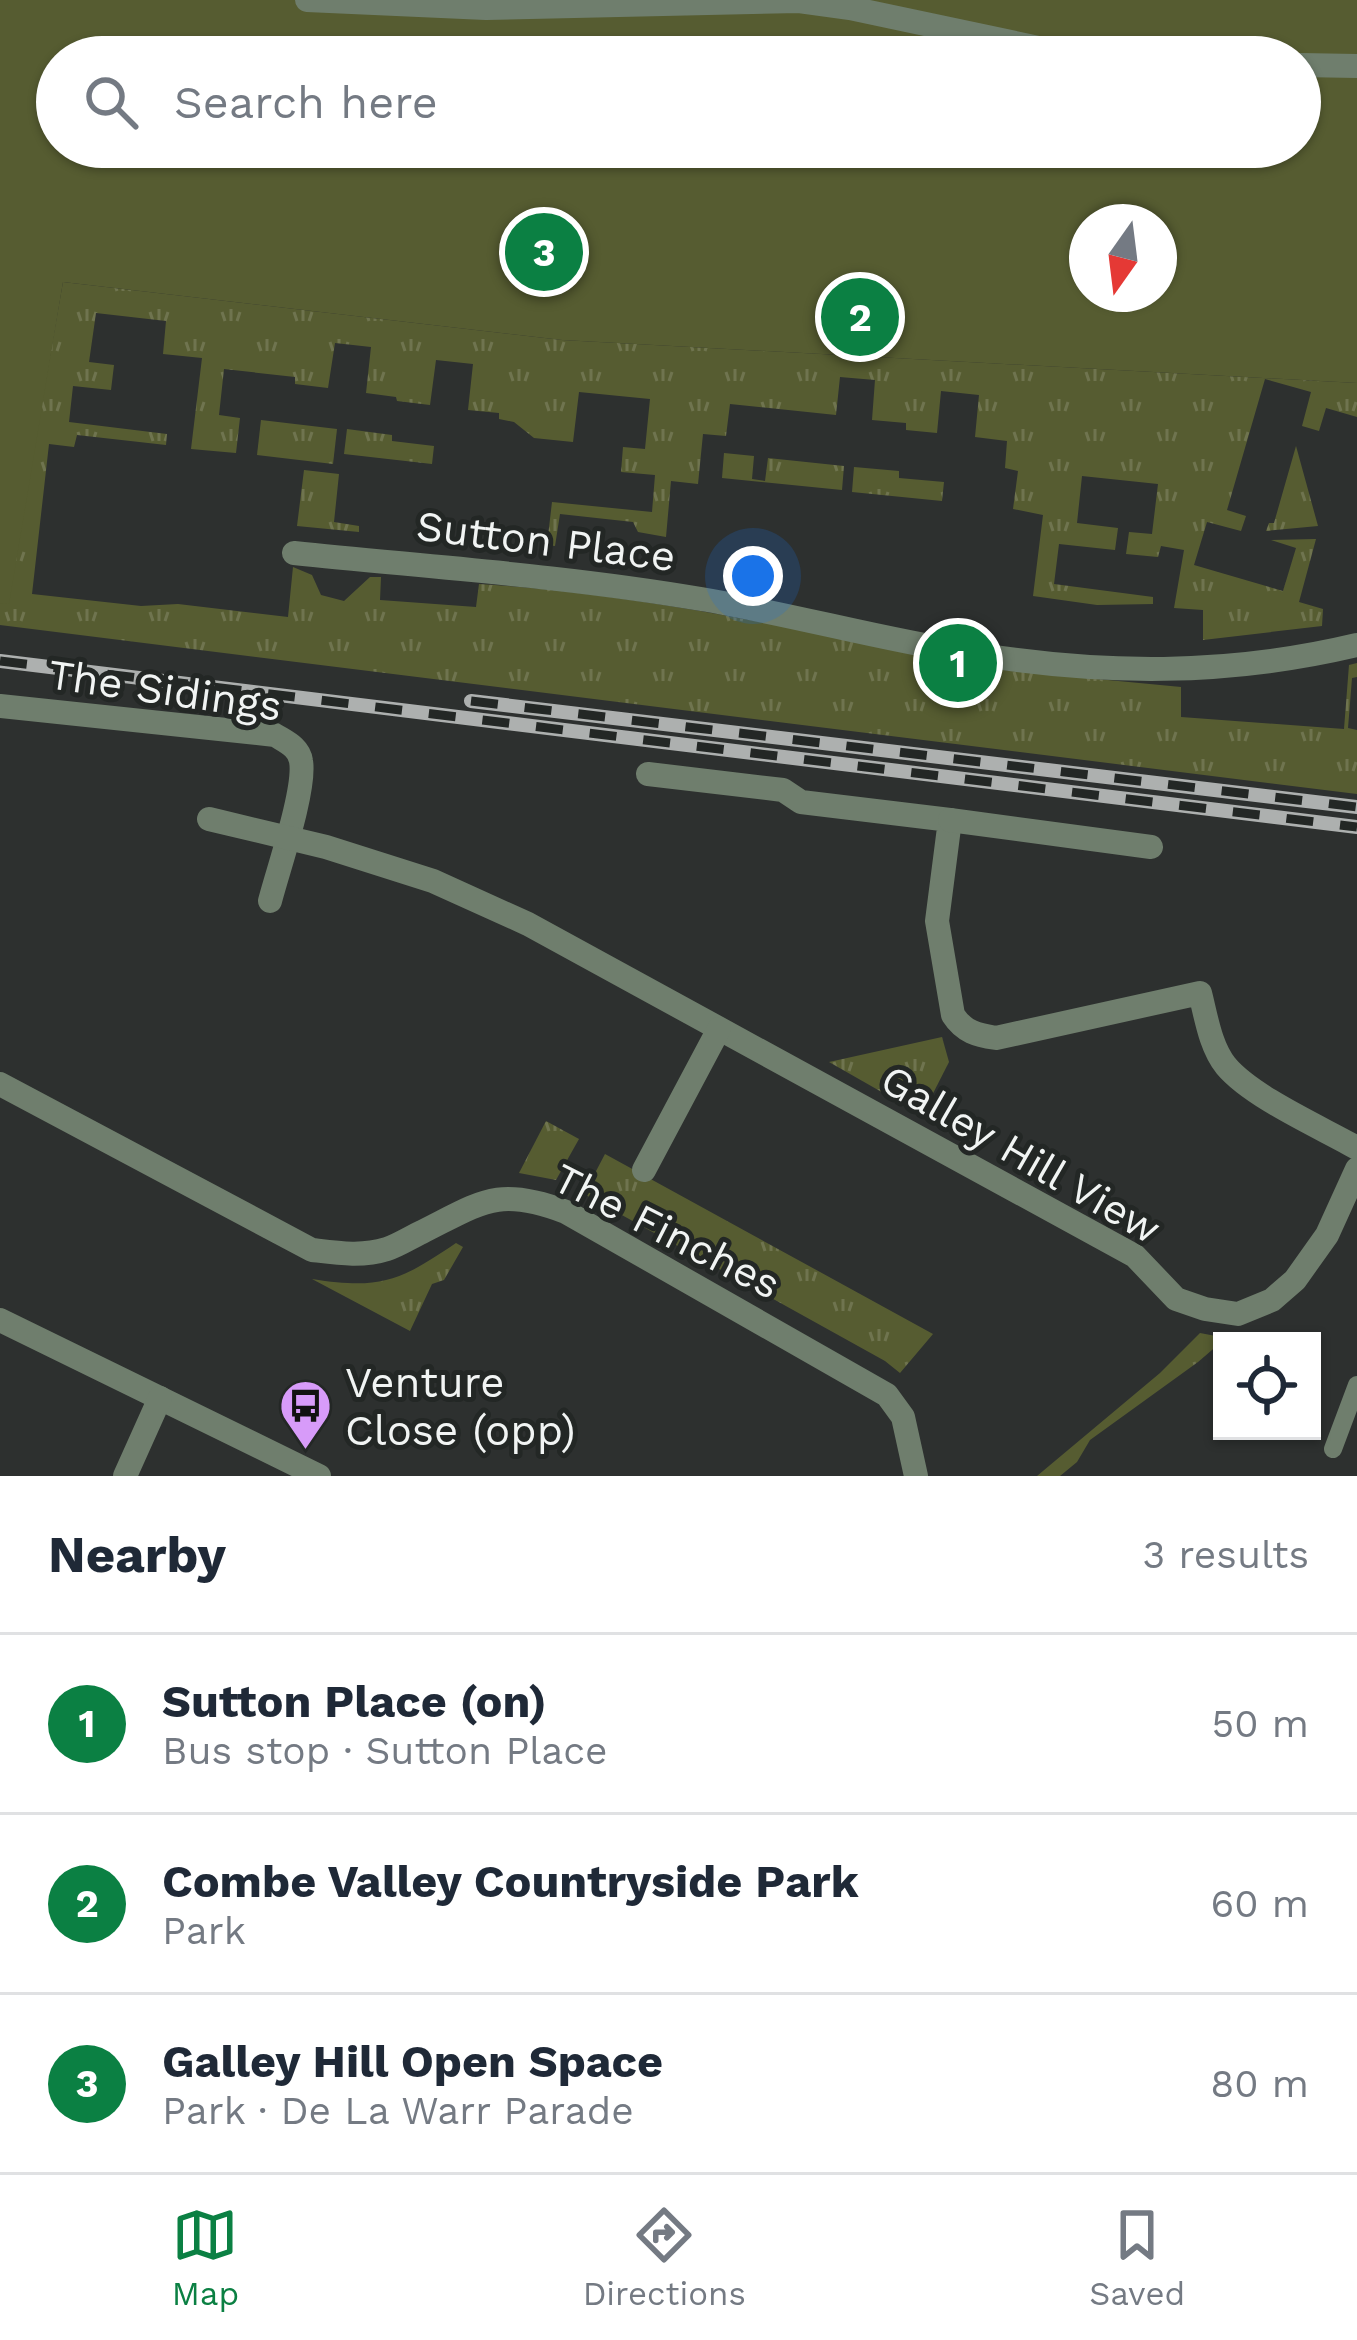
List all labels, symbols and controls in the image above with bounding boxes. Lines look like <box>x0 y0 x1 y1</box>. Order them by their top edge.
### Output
search box <box>36 36 1321 168</box>
icon: search <box>78 69 144 135</box>
text: Search here <box>174 76 438 129</box>
north arrow <box>1069 204 1177 312</box>
pin: 3 <box>505 207 583 297</box>
pin: 2 <box>821 272 899 362</box>
street label: Sutton Place <box>414 501 678 581</box>
your location <box>723 546 783 606</box>
pin: 1 <box>919 618 997 708</box>
street label: The Sidings <box>45 649 285 731</box>
street label: Galley Hill View <box>873 1054 1169 1254</box>
street label: The Finches <box>545 1153 789 1309</box>
map controls <box>1213 1332 1321 1440</box>
button: locate <box>1213 1332 1321 1440</box>
place label: Venture Close (opp) <box>345 1358 576 1455</box>
bus stop icon: Venture Close (opp) <box>278 1378 334 1452</box>
text: Nearby <box>48 1525 226 1584</box>
text: 3 results <box>1143 1532 1309 1577</box>
text: Sutton Place (on) <box>162 1675 547 1728</box>
text: 1 <box>79 1701 95 1746</box>
text: 50 m <box>1212 1701 1309 1746</box>
text: Bus stop · Sutton Place <box>162 1728 608 1773</box>
text: Combe Valley Countryside Park <box>162 1855 859 1908</box>
text: 2 <box>75 1881 99 1926</box>
text: 60 m <box>1211 1881 1309 1926</box>
text: Park <box>162 1908 246 1953</box>
text: Galley Hill Open Space <box>162 2035 663 2088</box>
text: 3 <box>75 2061 99 2106</box>
text: 80 m <box>1210 2061 1309 2106</box>
text: Park · De La Warr Parade <box>162 2088 634 2133</box>
tab: Map <box>172 2202 239 2313</box>
tab: Directions <box>583 2202 746 2313</box>
tab: Saved <box>1089 2202 1185 2313</box>

